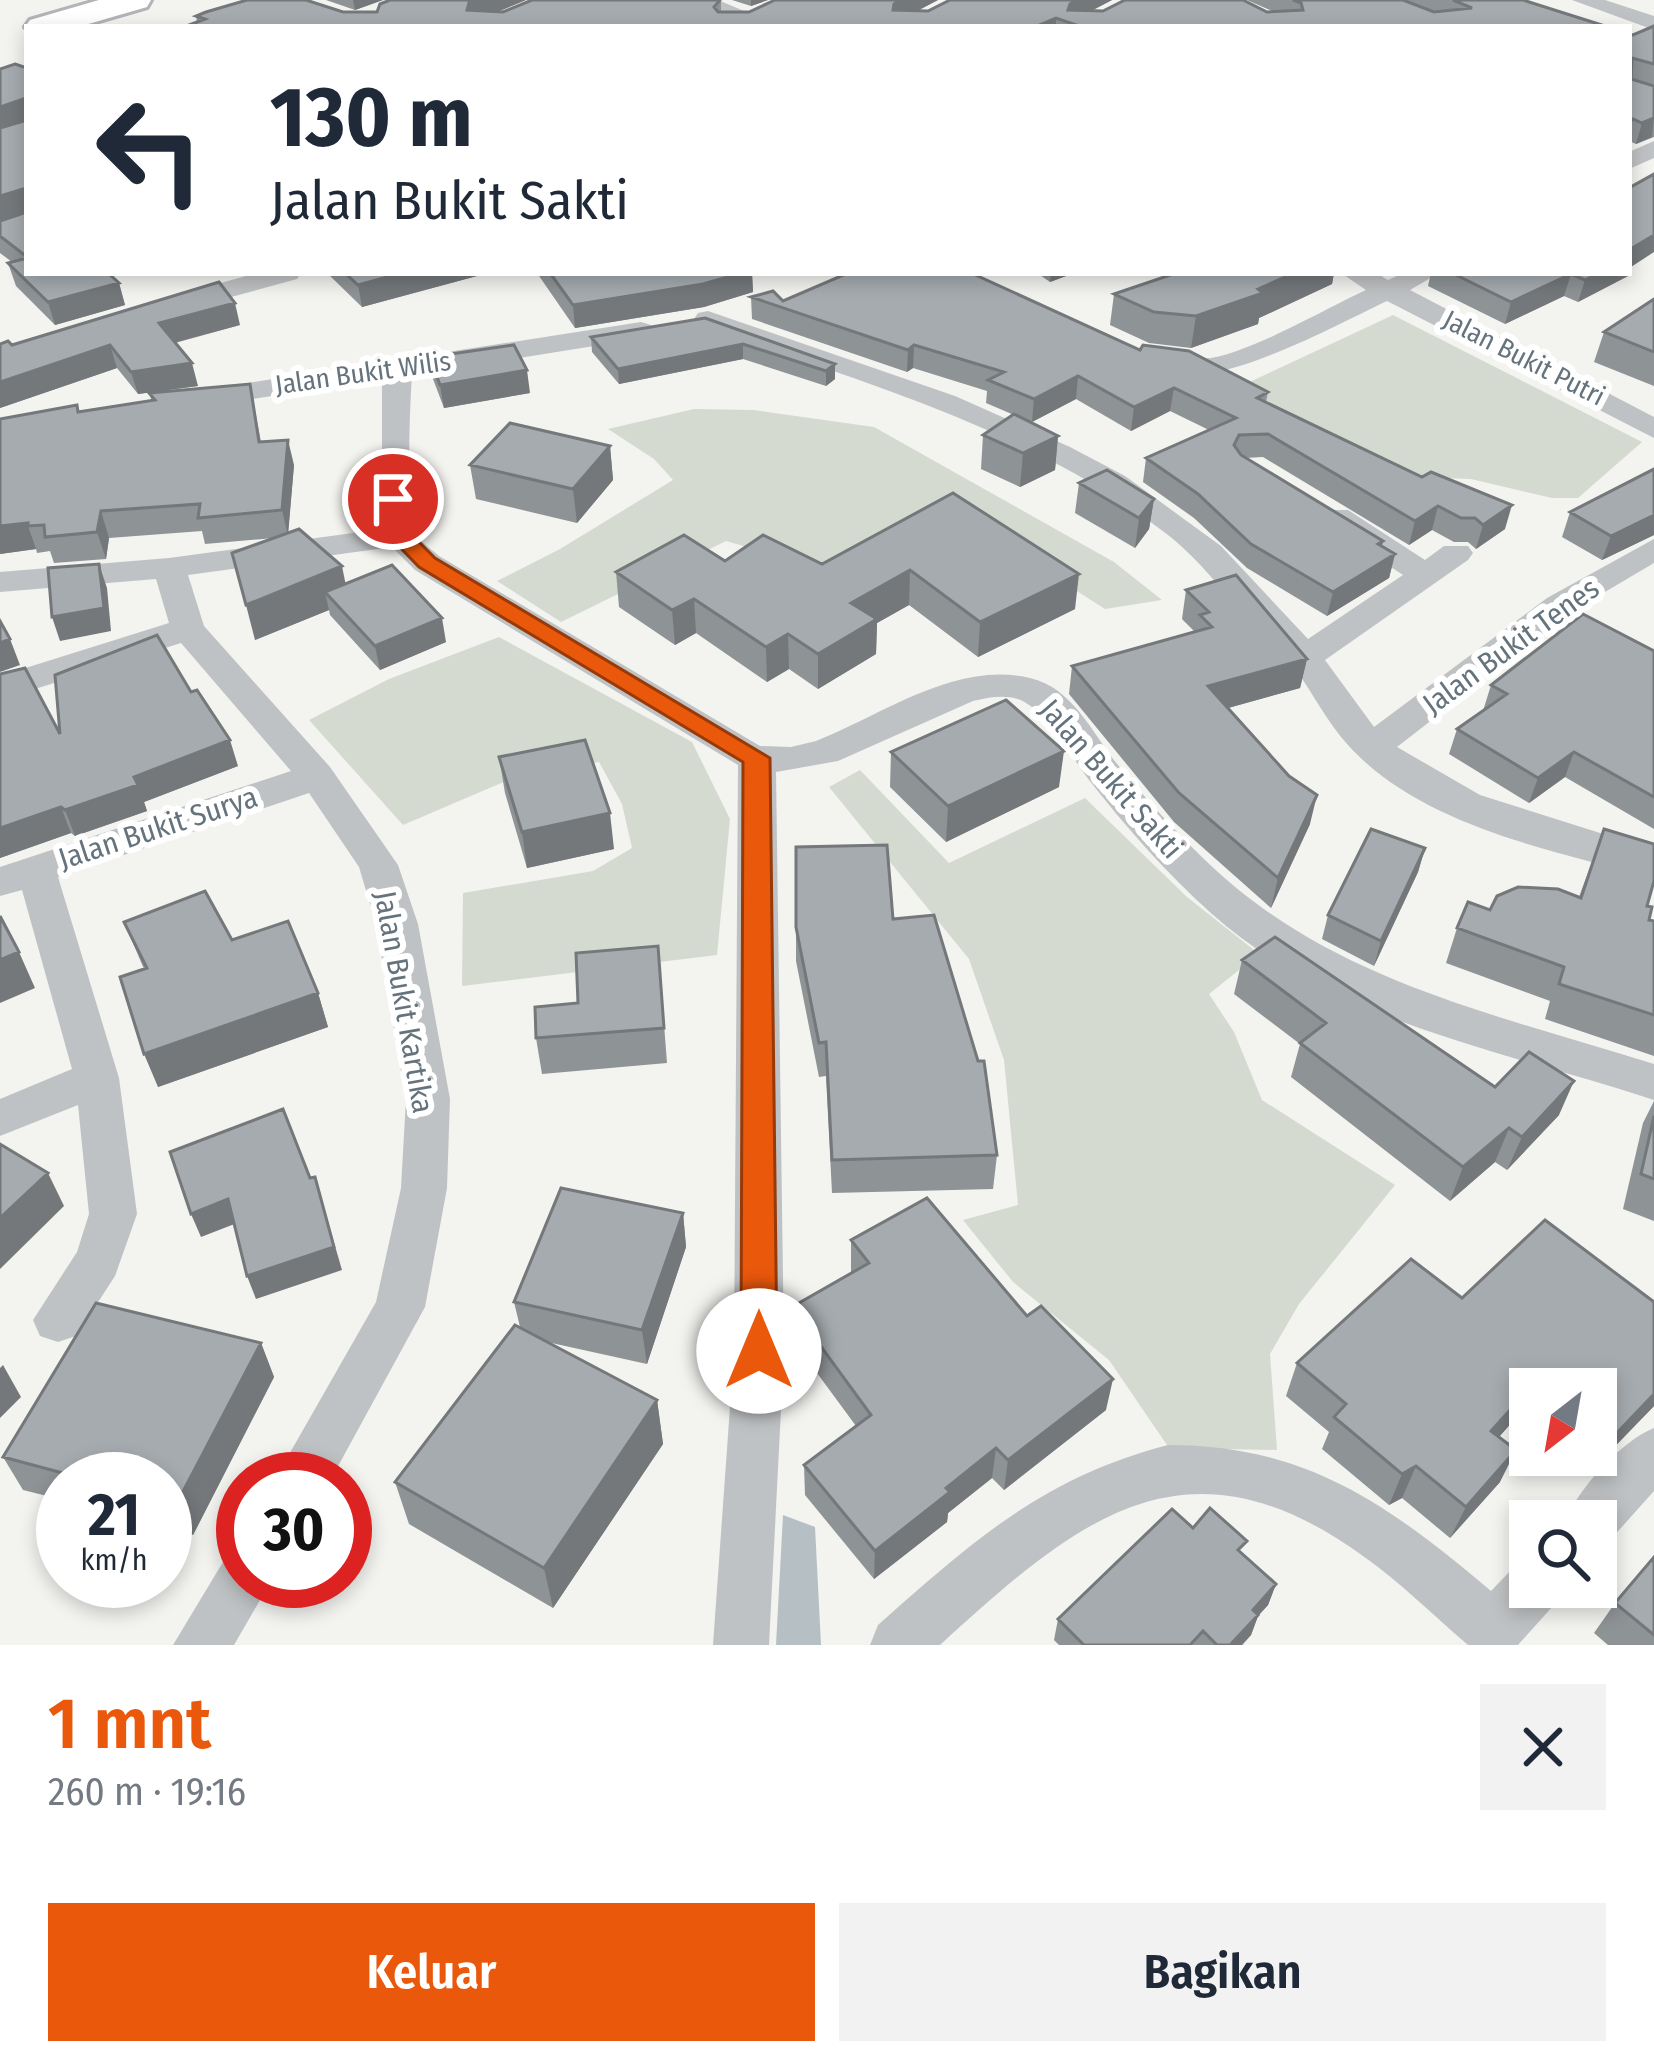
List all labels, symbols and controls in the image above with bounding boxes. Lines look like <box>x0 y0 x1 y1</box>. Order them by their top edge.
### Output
text: 130 m <box>270 67 473 168</box>
icon: left <box>72 72 228 228</box>
text: Jalan Bukit Sakti <box>270 169 629 233</box>
street label: Jalan Bukit Putri <box>1438 304 1610 412</box>
street label: Jalan Bukit Wilis <box>273 345 453 401</box>
pin <box>342 448 444 550</box>
icon: arrive <box>360 466 426 532</box>
street label: Jalan Bukit Tenes <box>1416 570 1606 722</box>
street label: Jalan Bukit Sakti <box>1032 692 1190 866</box>
street label: Jalan Bukit Surya <box>54 779 262 877</box>
street label: Jalan Bukit Kartika <box>367 888 441 1116</box>
position arrow <box>696 1288 822 1414</box>
north arrow <box>1509 1368 1617 1476</box>
map controls <box>1509 1368 1617 1608</box>
speed limit sign: 30 <box>216 1452 372 1608</box>
text: 21 <box>88 1479 140 1551</box>
button: search <box>1509 1500 1617 1608</box>
text: km/h <box>81 1542 147 1578</box>
text: 1 mnt <box>48 1681 211 1767</box>
button: close <box>1480 1684 1606 1810</box>
text: 260 m · 19:16 <box>48 1769 246 1815</box>
button: Keluar <box>48 1903 815 2041</box>
button: Bagikan <box>839 1903 1606 2041</box>

